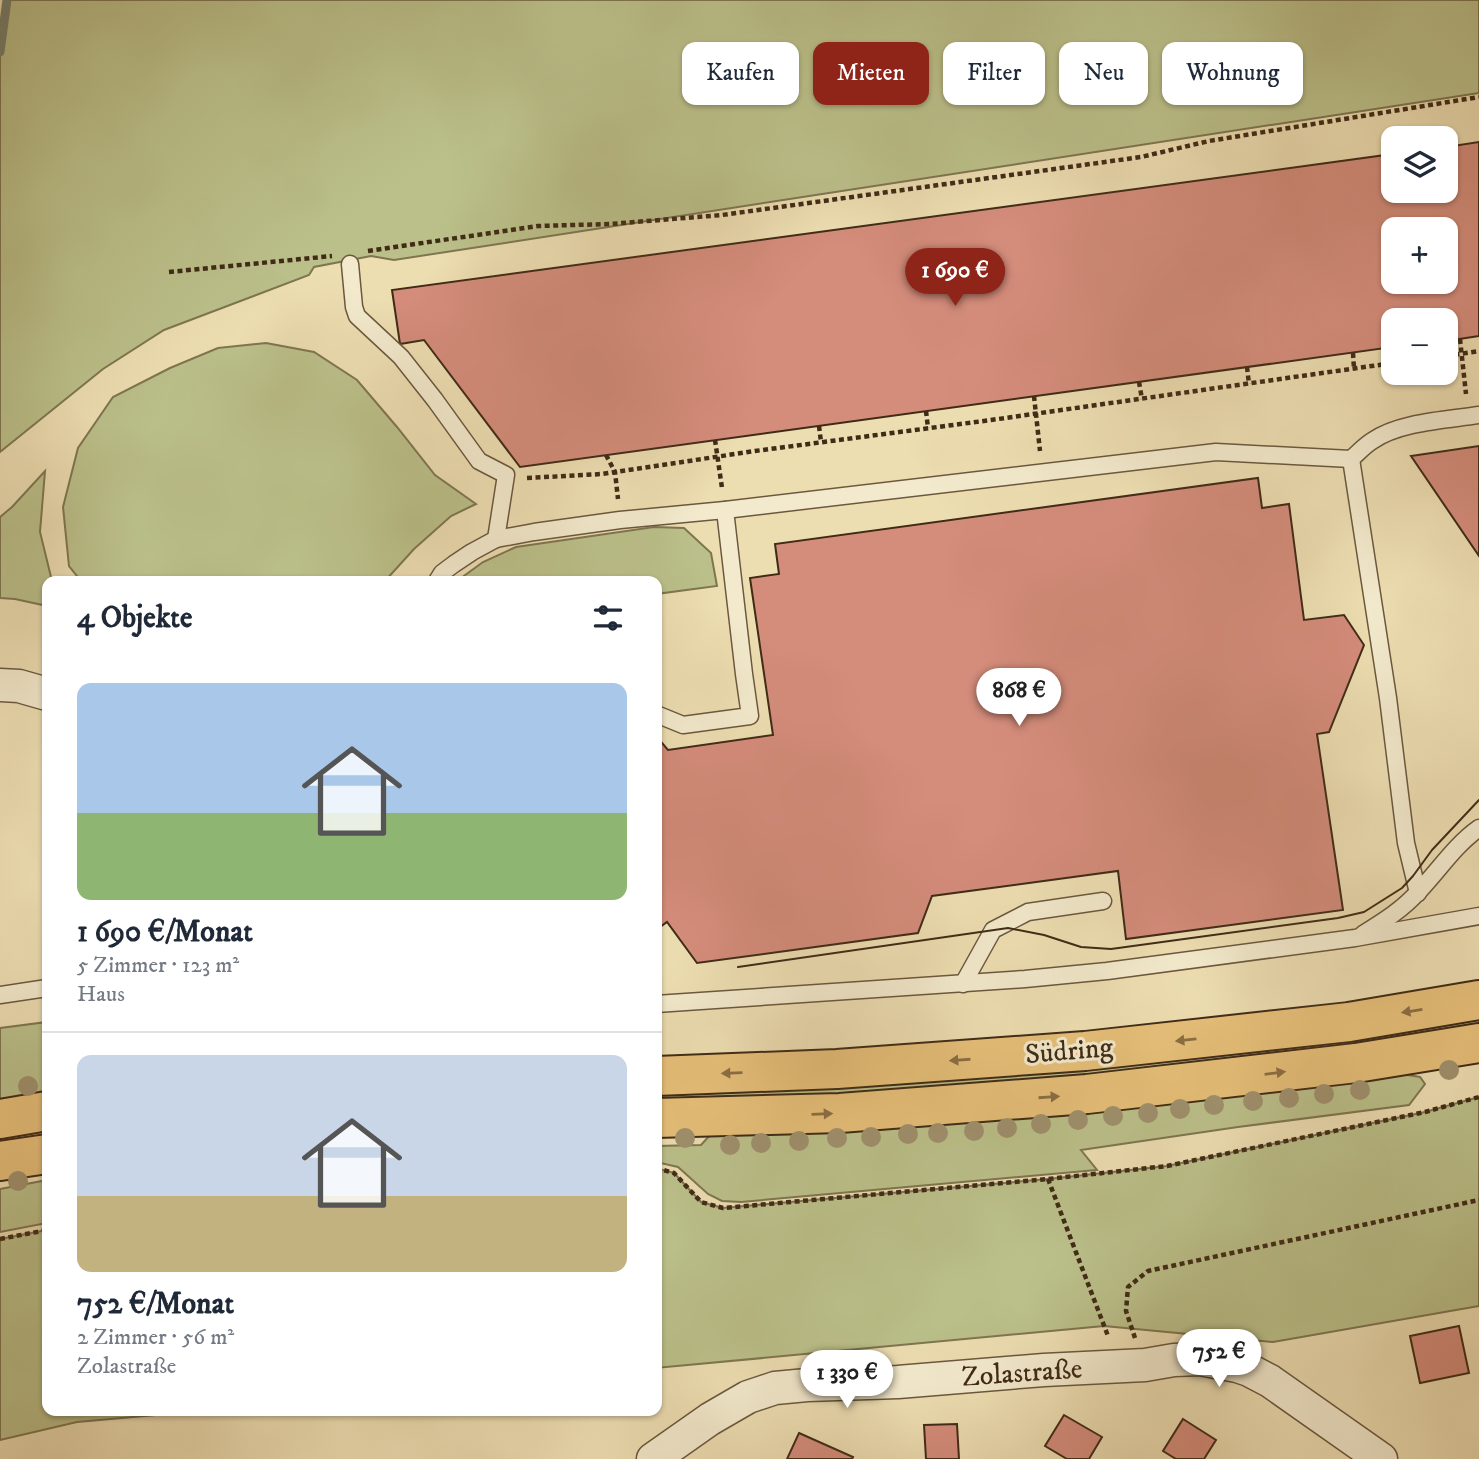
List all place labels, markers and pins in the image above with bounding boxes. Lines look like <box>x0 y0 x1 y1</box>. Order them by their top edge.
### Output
pin: 1 690 € <box>890 248 1020 308</box>
pin: 868 € <box>970 668 1068 728</box>
pin: 752 € <box>1170 1330 1268 1389</box>
pin: 1 330 € <box>782 1350 912 1410</box>

